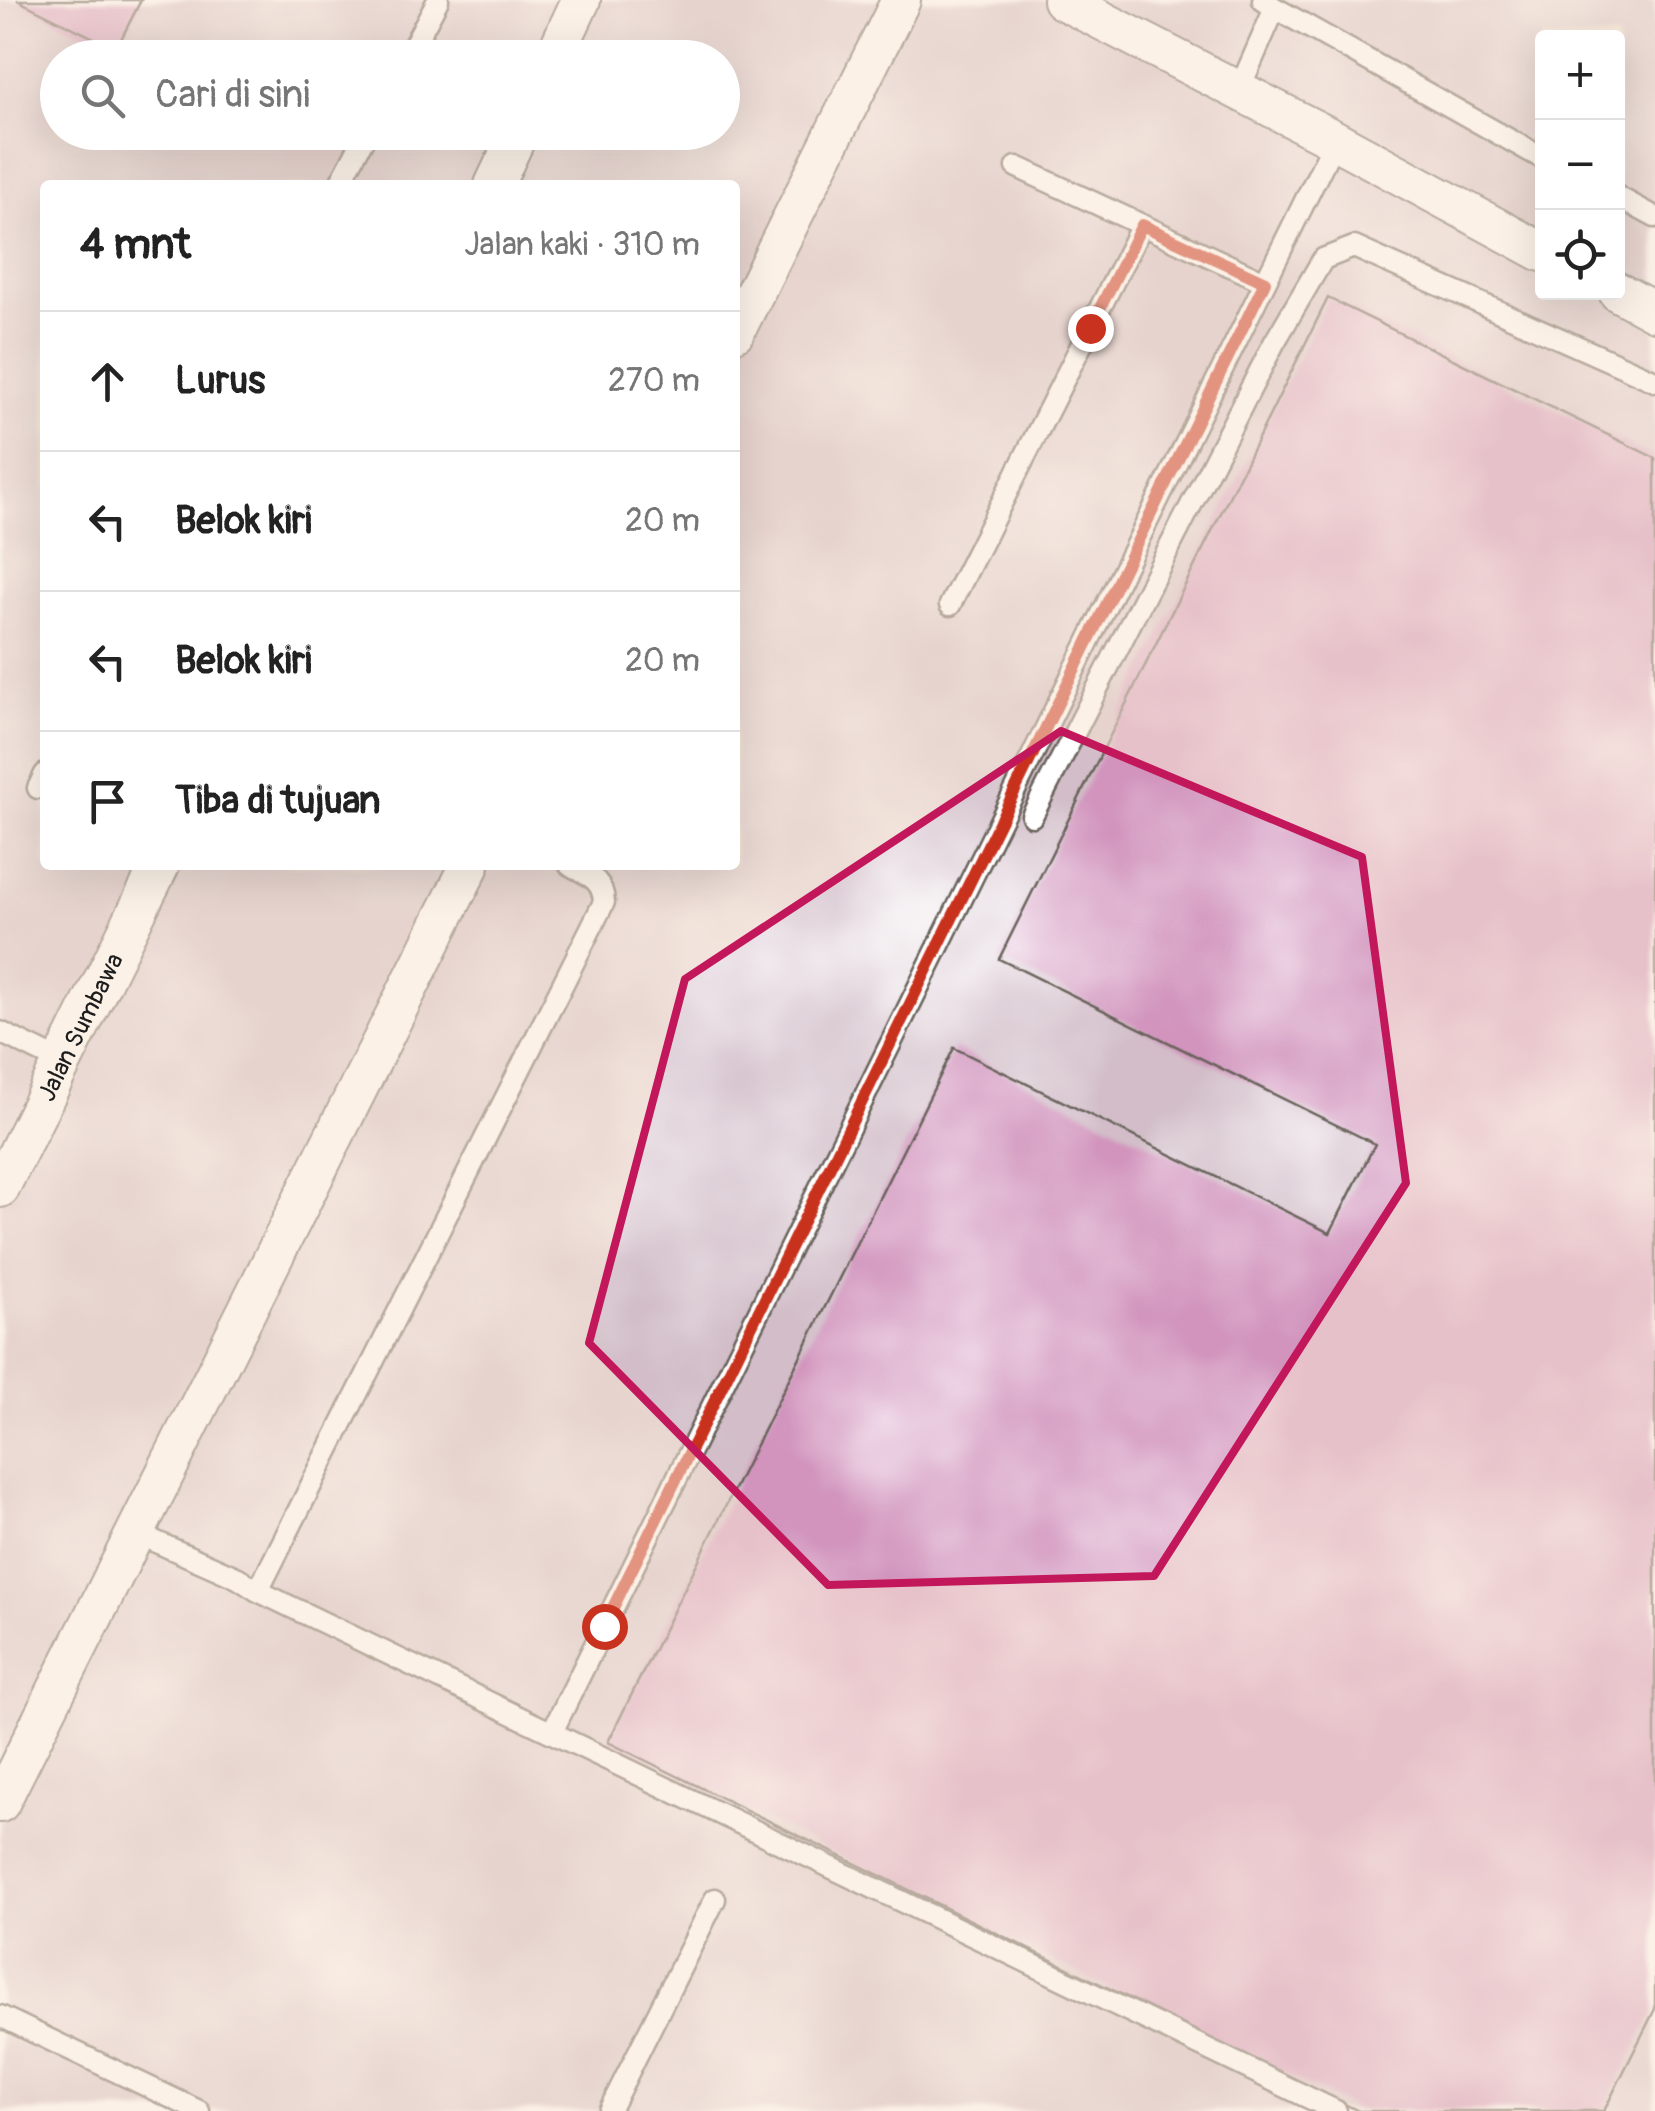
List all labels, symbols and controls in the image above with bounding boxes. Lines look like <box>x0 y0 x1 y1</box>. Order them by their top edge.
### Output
map controls <box>1535 30 1625 300</box>
button: + <box>1535 30 1625 120</box>
search box <box>40 40 740 150</box>
icon: search <box>75 68 130 123</box>
text: Cari di sini <box>155 71 310 119</box>
button: − <box>1535 120 1625 210</box>
button: locate <box>1535 210 1625 300</box>
text: 4 mnt <box>80 219 191 271</box>
text: Jalan kaki · 310 m <box>464 225 700 265</box>
route end <box>1068 306 1114 352</box>
icon: ahead <box>80 354 135 409</box>
text: Lurus <box>175 357 265 405</box>
text: 270 m <box>608 361 700 401</box>
icon: left <box>80 494 135 549</box>
text: Belok kiri <box>175 497 312 545</box>
text: 20 m <box>625 501 700 541</box>
icon: left <box>80 634 135 689</box>
text: Belok kiri <box>175 637 312 685</box>
text: 20 m <box>625 641 700 681</box>
icon: arrive <box>80 774 135 829</box>
text: Tiba di tujuan <box>175 777 381 825</box>
street label: Jalan Sumbawa <box>32 948 131 1106</box>
route start <box>582 1604 628 1650</box>

